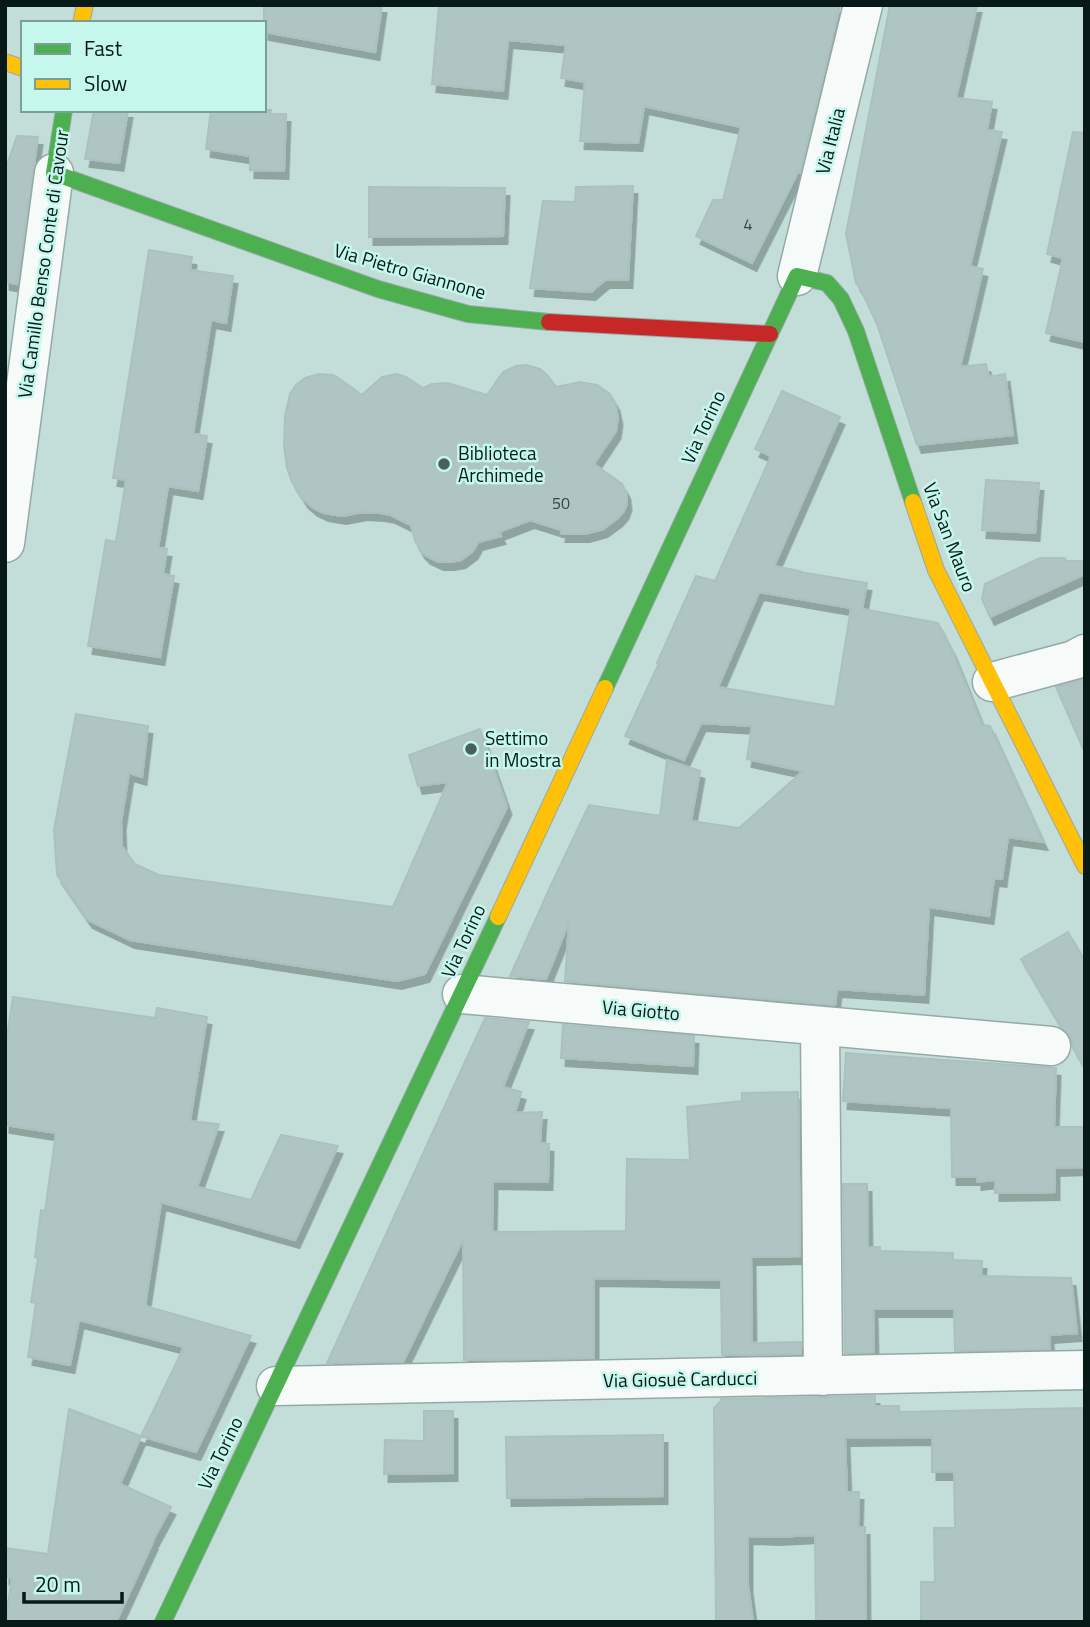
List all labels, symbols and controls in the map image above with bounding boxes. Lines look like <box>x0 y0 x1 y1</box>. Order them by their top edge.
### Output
legend <box>21 21 266 112</box>
text: Fast <box>84 32 123 64</box>
text: Slow <box>84 67 127 99</box>
street label: Via Italia <box>807 104 852 177</box>
street label: Via Camillo Benso Conte di Cavour <box>9 127 76 400</box>
house number: 4 <box>744 212 753 236</box>
street label: Via Pietro Giannone <box>331 235 489 306</box>
street label: Via Torino <box>673 385 732 468</box>
place label: Biblioteca Archimede <box>458 438 543 489</box>
marker: Biblioteca Archimede <box>436 456 452 472</box>
street label: Via San Mauro <box>916 478 985 596</box>
house number: 50 <box>552 491 570 515</box>
place label: Settimo in Mostra <box>485 723 562 774</box>
marker: Settimo in Mostra <box>463 741 479 757</box>
street label: Via Torino <box>433 899 492 982</box>
street label: Via Giotto <box>601 992 681 1027</box>
street label: Via Giosuè Carducci <box>603 1363 757 1394</box>
street label: Via Torino <box>189 1411 250 1494</box>
scale bar <box>24 1560 122 1604</box>
text: 20 m <box>35 1568 81 1600</box>

